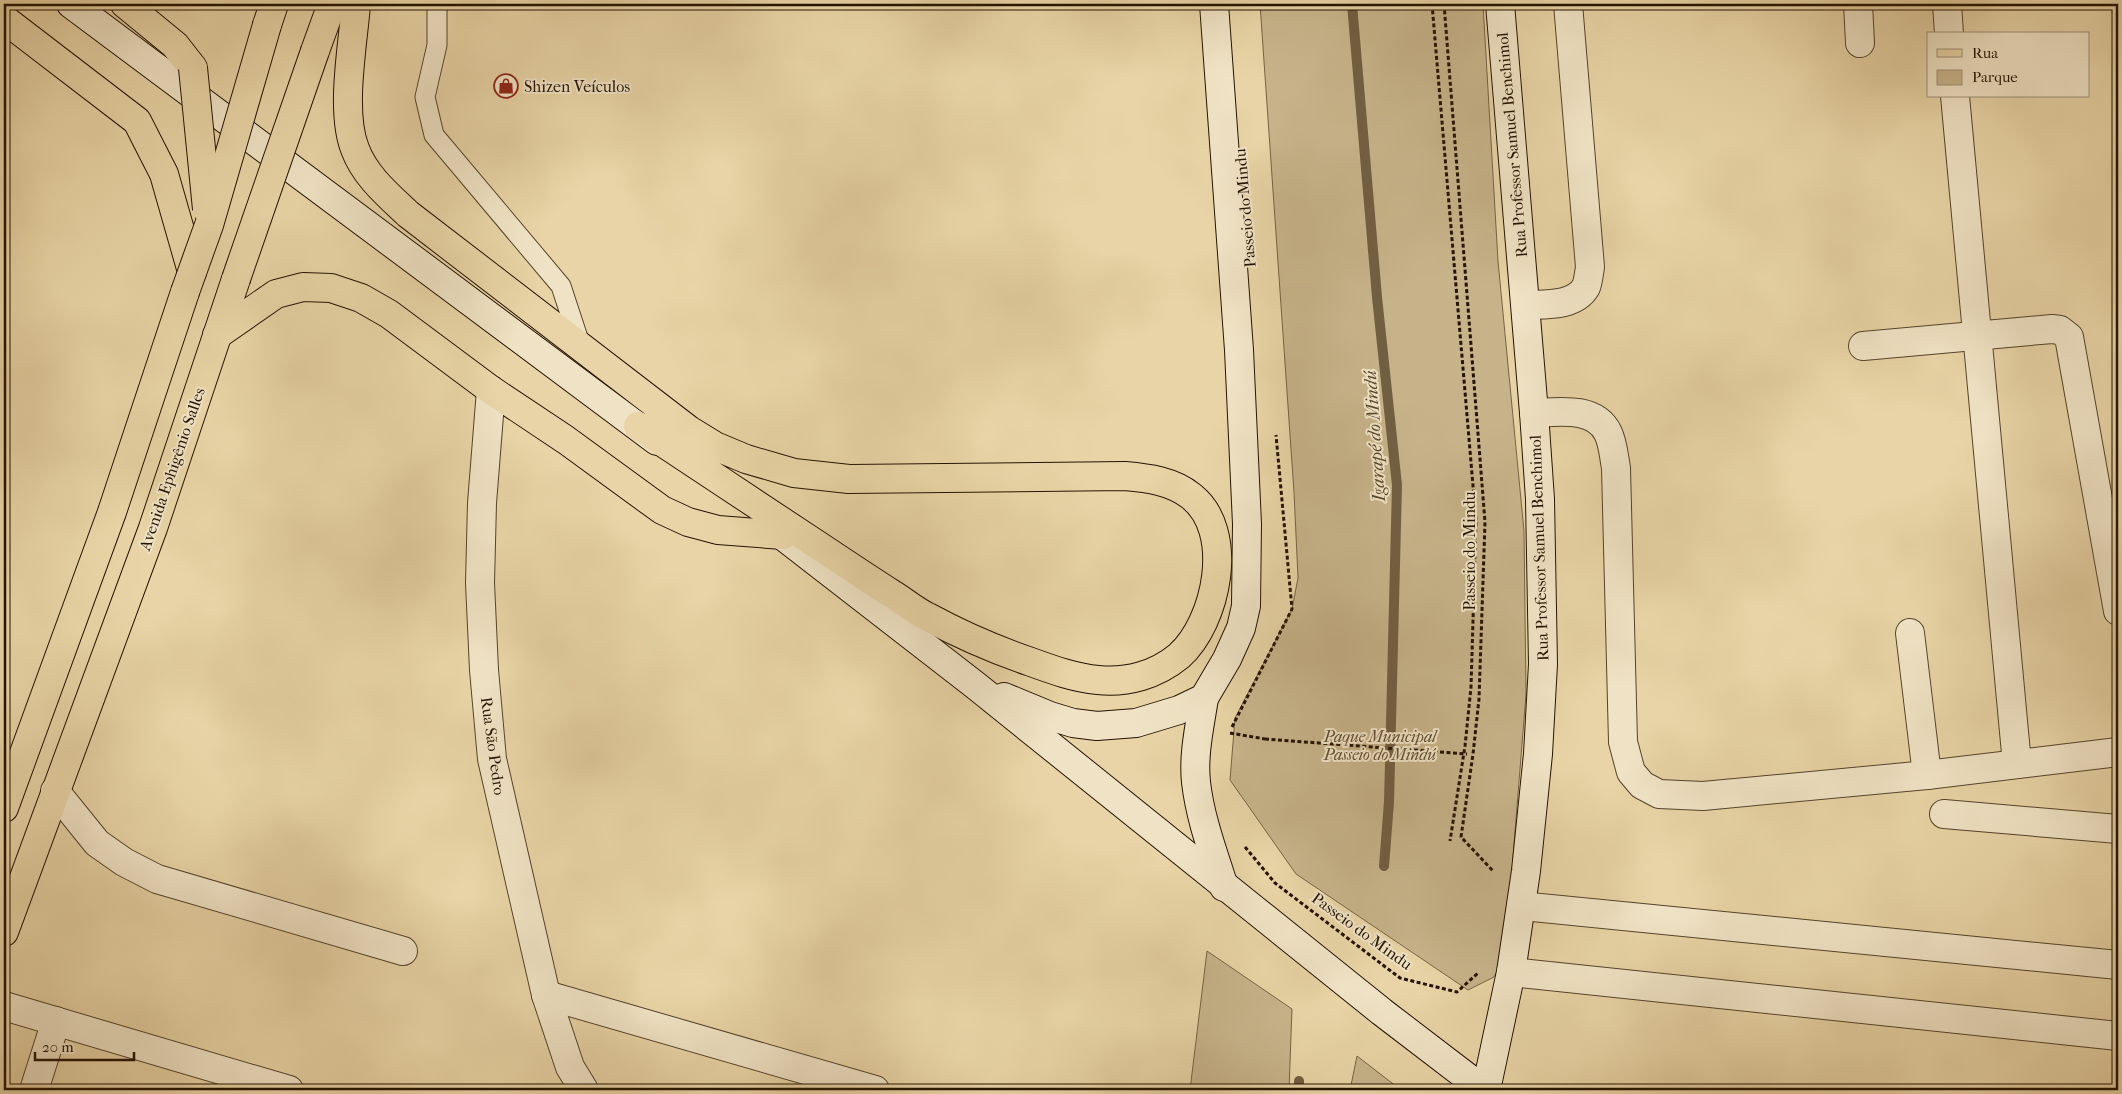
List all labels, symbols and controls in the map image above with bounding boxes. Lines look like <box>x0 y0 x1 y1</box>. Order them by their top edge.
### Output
street label: Rua Professor Samuel Benchimol <box>1493 31 1531 258</box>
legend <box>1927 32 2090 98</box>
text: Rua <box>1972 44 1999 62</box>
text: Parque <box>1972 68 2018 86</box>
shop icon: Shizen Veículos <box>493 73 519 99</box>
place label: Shizen Veículos <box>524 77 630 96</box>
street label: Passeio do Mindu <box>1230 148 1260 268</box>
water label: Igarapé do Mindú <box>1360 368 1390 503</box>
street label: Avenida Ephigênio Salles <box>135 385 209 554</box>
street label: Rua Professor Samuel Benchimol <box>1526 434 1552 661</box>
street label: Passeio do Mindu <box>1460 491 1479 611</box>
street label: Rua São Pedro <box>477 696 509 796</box>
park label: Paque Municipal Passeio do Mindú <box>1323 727 1438 764</box>
street label: Passeio do Mindu <box>1308 888 1416 974</box>
scale bar <box>35 1029 134 1061</box>
text: 20 m <box>42 1038 74 1056</box>

